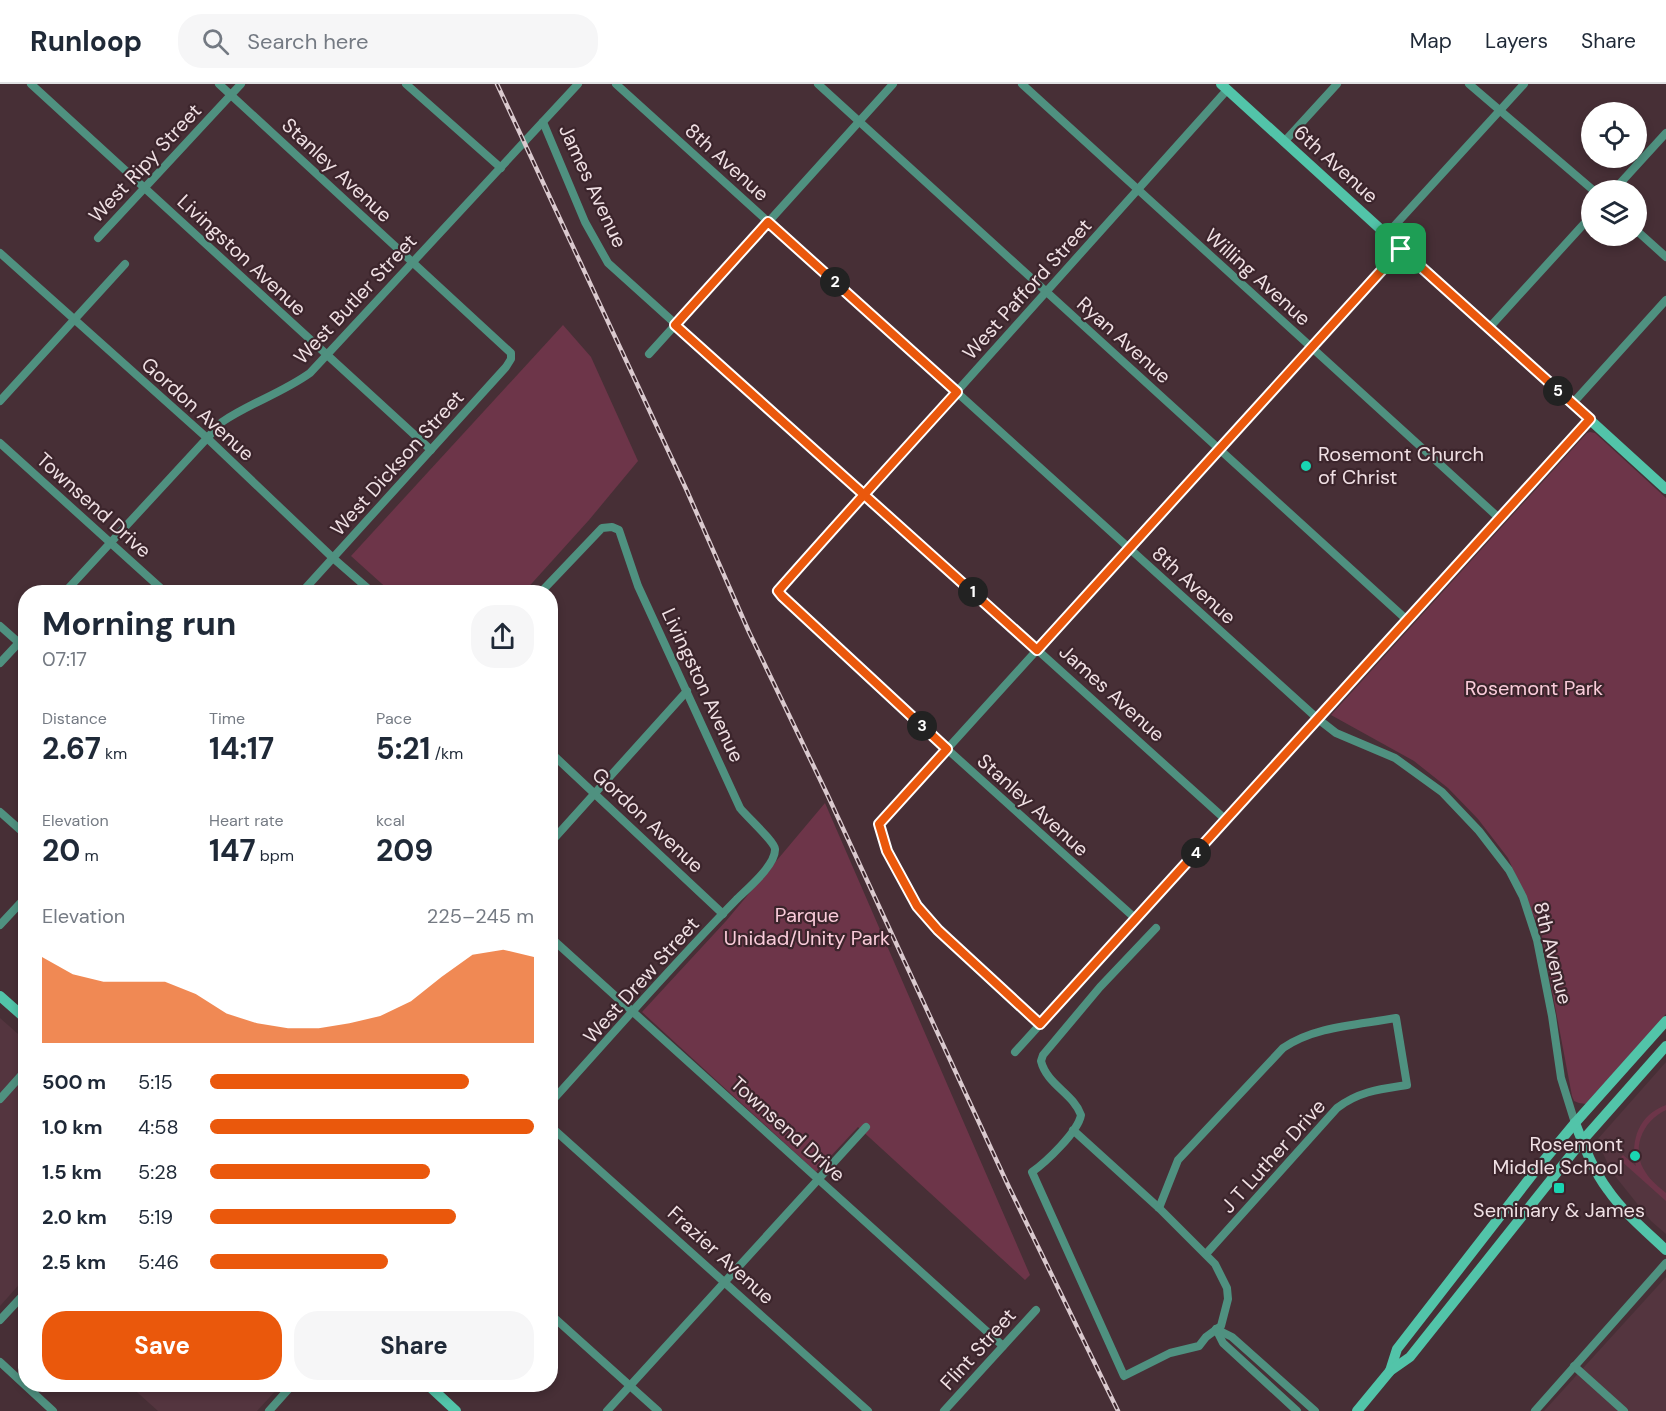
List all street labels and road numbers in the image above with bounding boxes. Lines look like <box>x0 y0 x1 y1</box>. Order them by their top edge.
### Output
street label: West Ripy Street <box>83 98 207 228</box>
street label: Stanley Avenue <box>276 112 398 228</box>
street label: 8th Avenue <box>679 117 775 207</box>
street label: 6th Avenue <box>1288 119 1384 209</box>
street label: James Avenue <box>553 120 633 252</box>
street label: Livingston Avenue <box>172 189 312 321</box>
street label: West Pafford Street <box>957 213 1097 365</box>
street label: Willing Avenue <box>1200 223 1316 331</box>
street label: West Butler Street <box>288 228 422 370</box>
street label: Ryan Avenue <box>1071 291 1177 389</box>
street label: Gordon Avenue <box>136 351 260 467</box>
street label: West Dickson Street <box>325 385 469 541</box>
street label: Townsend Drive <box>31 447 157 563</box>
street label: 8th Avenue <box>1146 540 1242 630</box>
street label: Livingston Avenue <box>656 604 750 766</box>
street label: James Avenue <box>1054 639 1170 747</box>
street label: Stanley Avenue <box>972 748 1094 862</box>
street label: Gordon Avenue <box>587 762 709 878</box>
street label: 8th Avenue <box>1528 899 1578 1007</box>
street label: West Drew Street <box>577 911 705 1049</box>
street label: Townsend Drive <box>725 1071 851 1187</box>
street label: J T Luther Drive <box>1215 1094 1331 1218</box>
street label: Frazier Avenue <box>662 1200 780 1310</box>
street label: Flint Street <box>934 1303 1022 1395</box>

